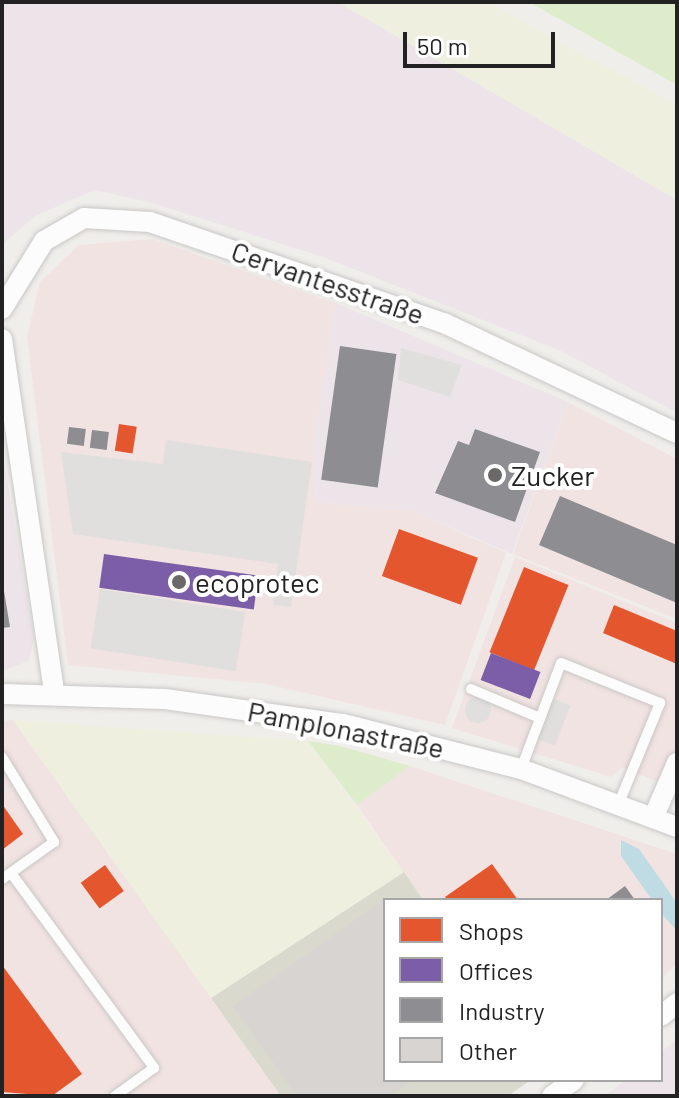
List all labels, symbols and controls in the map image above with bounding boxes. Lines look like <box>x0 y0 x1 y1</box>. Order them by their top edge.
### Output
scale bar <box>407 16 559 66</box>
text: 50 m <box>417 31 468 60</box>
street label: Cervantesstraße <box>227 233 429 331</box>
place label: Zucker <box>511 458 595 492</box>
marker: Zucker <box>486 466 504 484</box>
place label: ecoprotec <box>195 565 320 599</box>
marker: ecoprotec <box>170 573 188 591</box>
street label: Pamplonastraße <box>245 694 447 764</box>
legend <box>383 898 663 1082</box>
text: Shops <box>459 916 524 945</box>
text: Offices <box>459 956 533 985</box>
text: Industry <box>459 996 545 1025</box>
text: Other <box>459 1036 517 1065</box>

